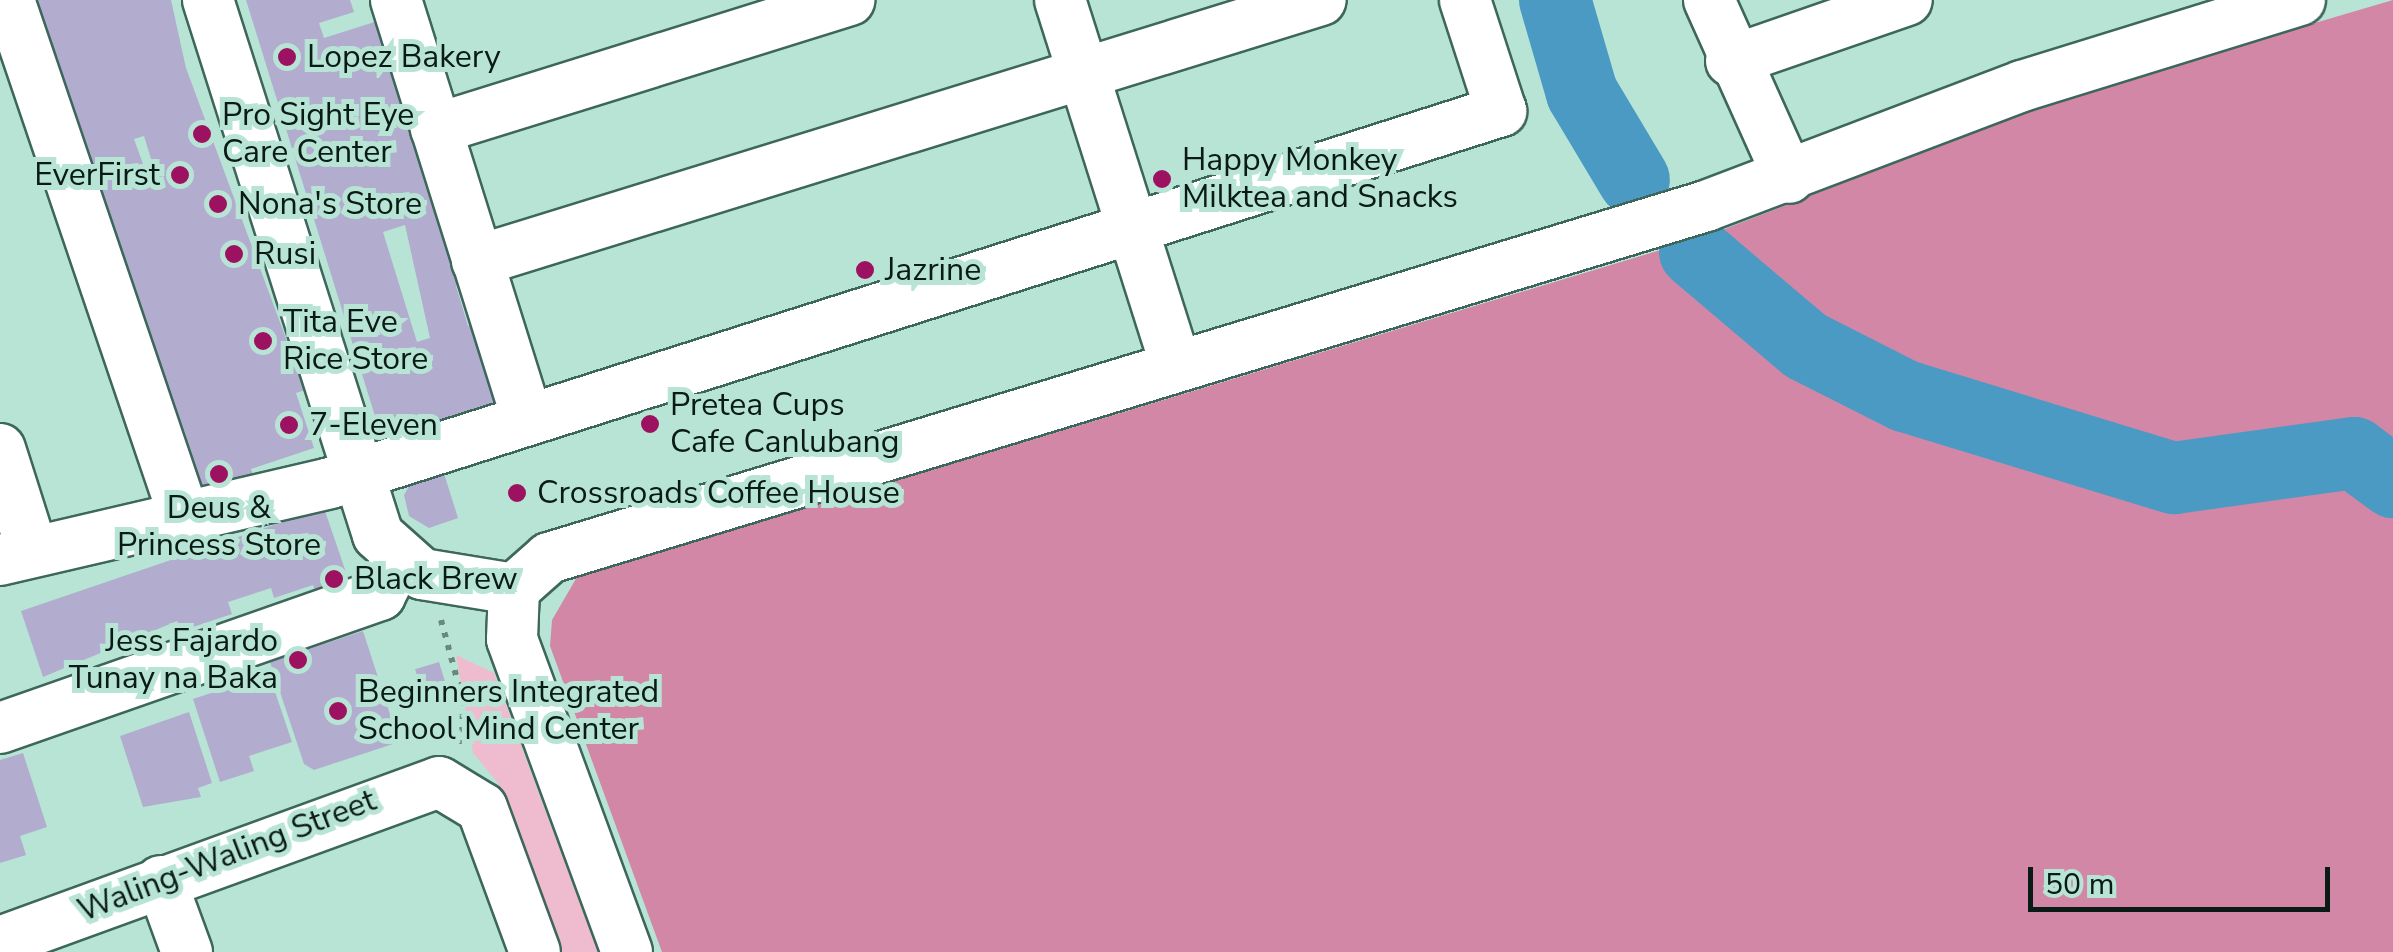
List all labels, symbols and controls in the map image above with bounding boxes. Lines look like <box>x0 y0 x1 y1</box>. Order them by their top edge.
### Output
place label: Lopez Bakery <box>307 38 501 76</box>
marker: Lopez Bakery <box>276 46 298 68</box>
place label: Pro Sight Eye Care Center <box>222 97 414 172</box>
marker: Pro Sight Eye Care Center <box>191 123 213 145</box>
place label: Happy Monkey Milktea and Snacks <box>1182 142 1458 217</box>
place label: EverFirst <box>34 156 160 194</box>
marker: EverFirst <box>169 164 191 186</box>
marker: Happy Monkey Milktea and Snacks <box>1151 168 1173 190</box>
place label: Nona's Store <box>238 185 422 223</box>
marker: Nona's Store <box>207 193 229 215</box>
place label: Rusi <box>254 235 316 273</box>
marker: Rusi <box>223 243 245 265</box>
place label: Jazrine <box>885 251 981 289</box>
marker: Jazrine <box>854 259 876 281</box>
place label: Tita Eve Rice Store <box>283 304 428 379</box>
marker: Tita Eve Rice Store <box>252 330 274 352</box>
place label: Pretea Cups Cafe Canlubang <box>670 387 900 462</box>
place label: 7-Eleven <box>309 406 438 444</box>
marker: Pretea Cups Cafe Canlubang <box>639 413 661 435</box>
marker: 7-Eleven <box>278 414 300 436</box>
marker: Deus & Princess Store <box>208 463 230 485</box>
place label: Crossroads Coffee House <box>537 474 900 512</box>
marker: Crossroads Coffee House <box>506 482 528 504</box>
place label: Deus & Princess Store <box>117 490 321 565</box>
place label: Black Brew <box>354 560 518 598</box>
marker: Black Brew <box>323 568 345 590</box>
place label: Jess Fajardo Tunay na Baka <box>69 623 278 698</box>
marker: Jess Fajardo Tunay na Baka <box>287 649 309 671</box>
place label: Beginners Integrated School Mind Center <box>358 674 659 749</box>
marker: Beginners Integrated School Mind Center <box>327 700 349 722</box>
street label: Waling-Waling Street <box>73 781 381 931</box>
scale bar <box>2033 847 2336 909</box>
text: 50 m <box>2045 864 2114 905</box>

